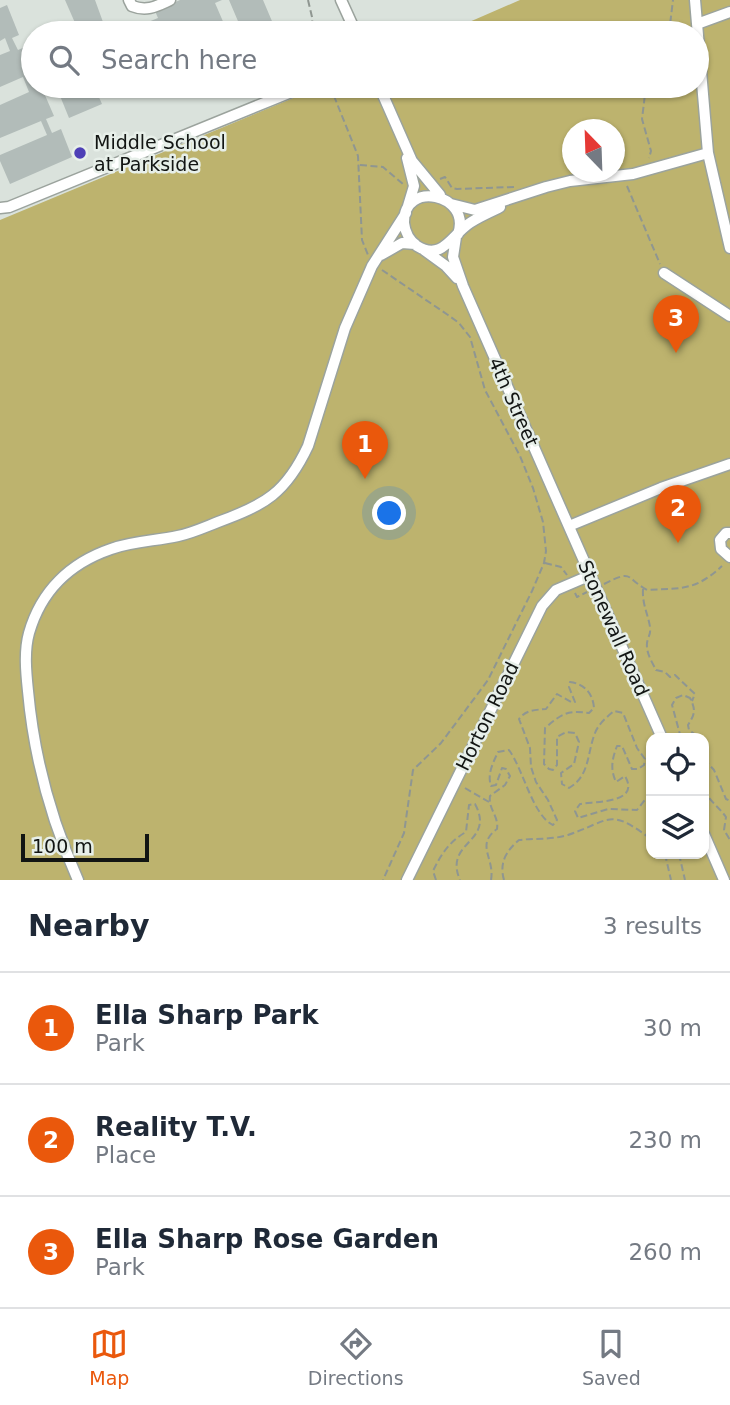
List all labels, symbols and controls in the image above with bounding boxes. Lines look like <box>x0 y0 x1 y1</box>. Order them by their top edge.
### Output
search box <box>21 21 709 98</box>
icon: search <box>45 41 83 79</box>
text: Search here <box>101 45 257 75</box>
north arrow <box>562 119 625 182</box>
place label: Middle School at Parkside <box>94 131 226 175</box>
marker: Middle School at Parkside <box>72 145 88 161</box>
pin: 3 <box>653 295 699 353</box>
street label: 4th Street <box>485 354 543 450</box>
pin: 1 <box>342 421 388 479</box>
pin: 2 <box>655 485 701 543</box>
your location <box>372 496 406 530</box>
street label: Stonewall Road <box>574 557 654 699</box>
street label: Horton Road <box>451 658 523 774</box>
map controls <box>646 733 709 859</box>
button: locate <box>646 733 709 796</box>
button: layers <box>646 796 709 859</box>
scale bar <box>21 831 149 863</box>
text: 100 m <box>32 835 93 857</box>
text: Nearby <box>28 908 150 943</box>
text: 3 results <box>603 913 702 939</box>
text: Ella Sharp Park <box>95 1000 318 1030</box>
text: 1 <box>43 1015 59 1041</box>
text: 30 m <box>643 1015 702 1041</box>
text: Park <box>95 1030 145 1056</box>
text: Reality T.V. <box>95 1112 257 1142</box>
text: 2 <box>43 1127 59 1153</box>
text: 230 m <box>628 1127 702 1153</box>
text: Place <box>95 1142 156 1168</box>
text: Ella Sharp Rose Garden <box>95 1224 439 1254</box>
text: 3 <box>43 1239 59 1265</box>
text: 260 m <box>628 1239 702 1265</box>
text: Park <box>95 1254 145 1280</box>
tab: Map <box>89 1325 129 1389</box>
tab: Directions <box>308 1325 404 1389</box>
tab: Saved <box>582 1325 641 1389</box>

